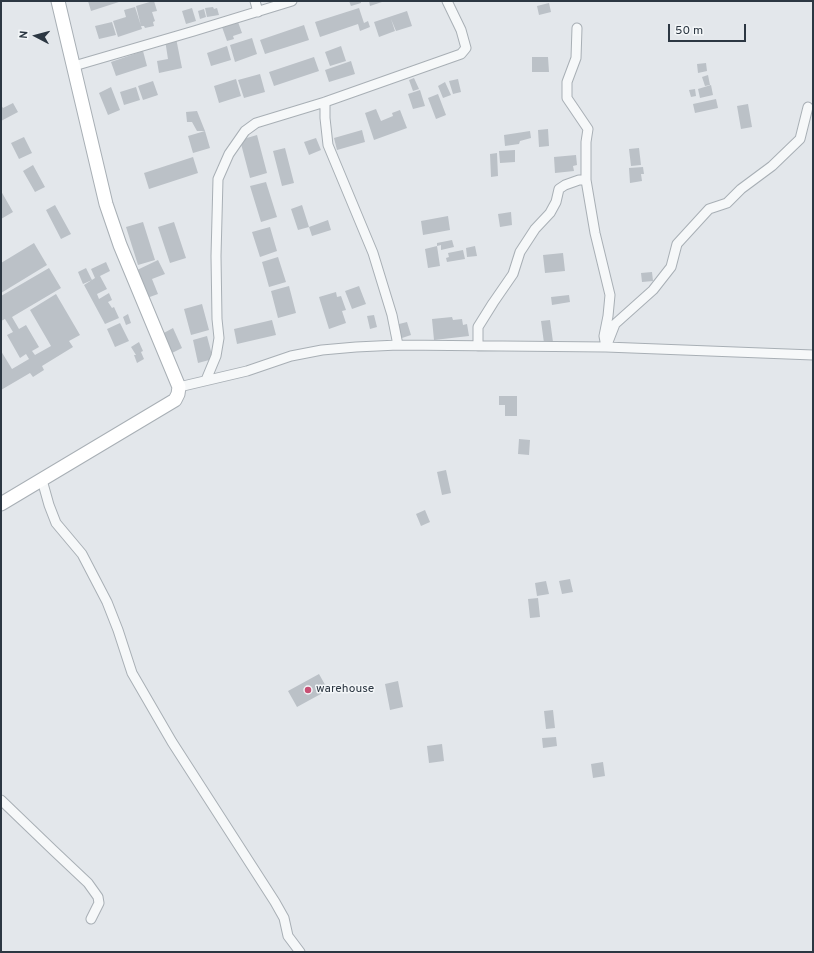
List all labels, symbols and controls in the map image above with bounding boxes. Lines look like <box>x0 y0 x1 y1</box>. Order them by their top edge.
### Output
north arrow <box>16 16 56 56</box>
scale bar <box>670 16 748 42</box>
text: 50 m <box>675 23 703 39</box>
text: N <box>17 30 31 39</box>
place label: warehouse <box>316 683 374 697</box>
marker: warehouse <box>303 685 313 695</box>

